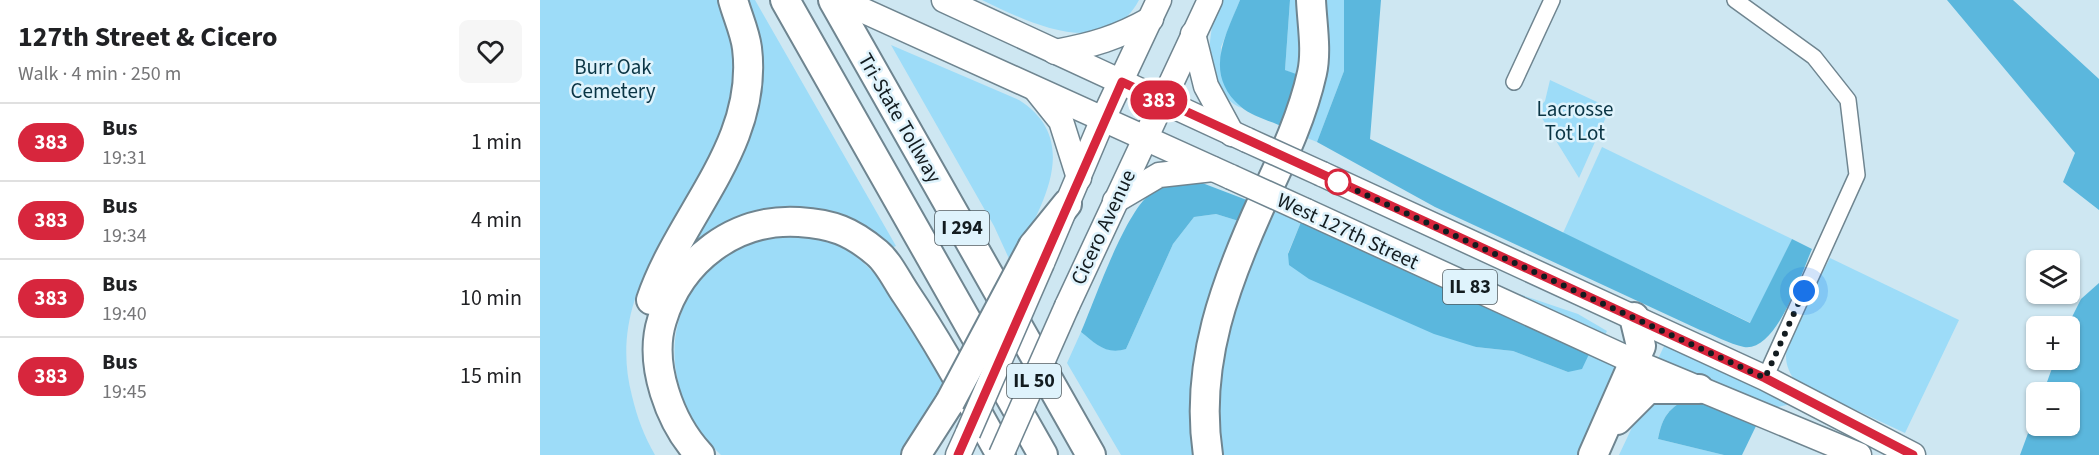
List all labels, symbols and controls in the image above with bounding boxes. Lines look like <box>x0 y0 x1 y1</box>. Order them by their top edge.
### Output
text: 127th Street & Cicero <box>18 17 278 57</box>
button: heart <box>459 20 522 83</box>
street label: Tri-State Tollway <box>851 48 949 189</box>
park label: Burr Oak Cemetery <box>571 52 656 106</box>
text: Walk · 4 min · 250 m <box>18 60 181 88</box>
line badge: 383 <box>1124 80 1194 120</box>
text: 383 <box>1142 85 1176 115</box>
park label: Lacrosse Tot Lot <box>1537 94 1613 148</box>
text: Bus <box>102 112 138 144</box>
text: 1 min <box>471 126 522 158</box>
text: 383 <box>34 127 68 157</box>
text: 19:31 <box>102 144 147 172</box>
street label: Cicero Avenue <box>1063 164 1143 290</box>
unlabelled marker <box>1325 169 1351 195</box>
street label: West 127th Street <box>1272 185 1424 277</box>
text: Bus <box>102 190 138 222</box>
text: 4 min <box>471 204 522 236</box>
text: 383 <box>34 205 68 235</box>
road number: I 294 <box>935 211 989 245</box>
text: 19:34 <box>102 222 147 250</box>
map controls <box>2026 250 2080 436</box>
button: layers <box>2026 250 2080 304</box>
text: Bus <box>102 268 138 300</box>
road number: IL 83 <box>1443 270 1497 304</box>
your location <box>1789 276 1819 306</box>
text: 10 min <box>460 282 522 314</box>
text: 383 <box>34 283 68 313</box>
text: 19:40 <box>102 300 147 328</box>
button: + <box>2026 316 2080 370</box>
text: Bus <box>102 346 138 378</box>
text: 15 min <box>460 360 522 392</box>
text: 383 <box>34 361 68 391</box>
road number: IL 50 <box>1007 364 1061 398</box>
text: 19:45 <box>102 378 147 406</box>
button: − <box>2026 382 2080 436</box>

